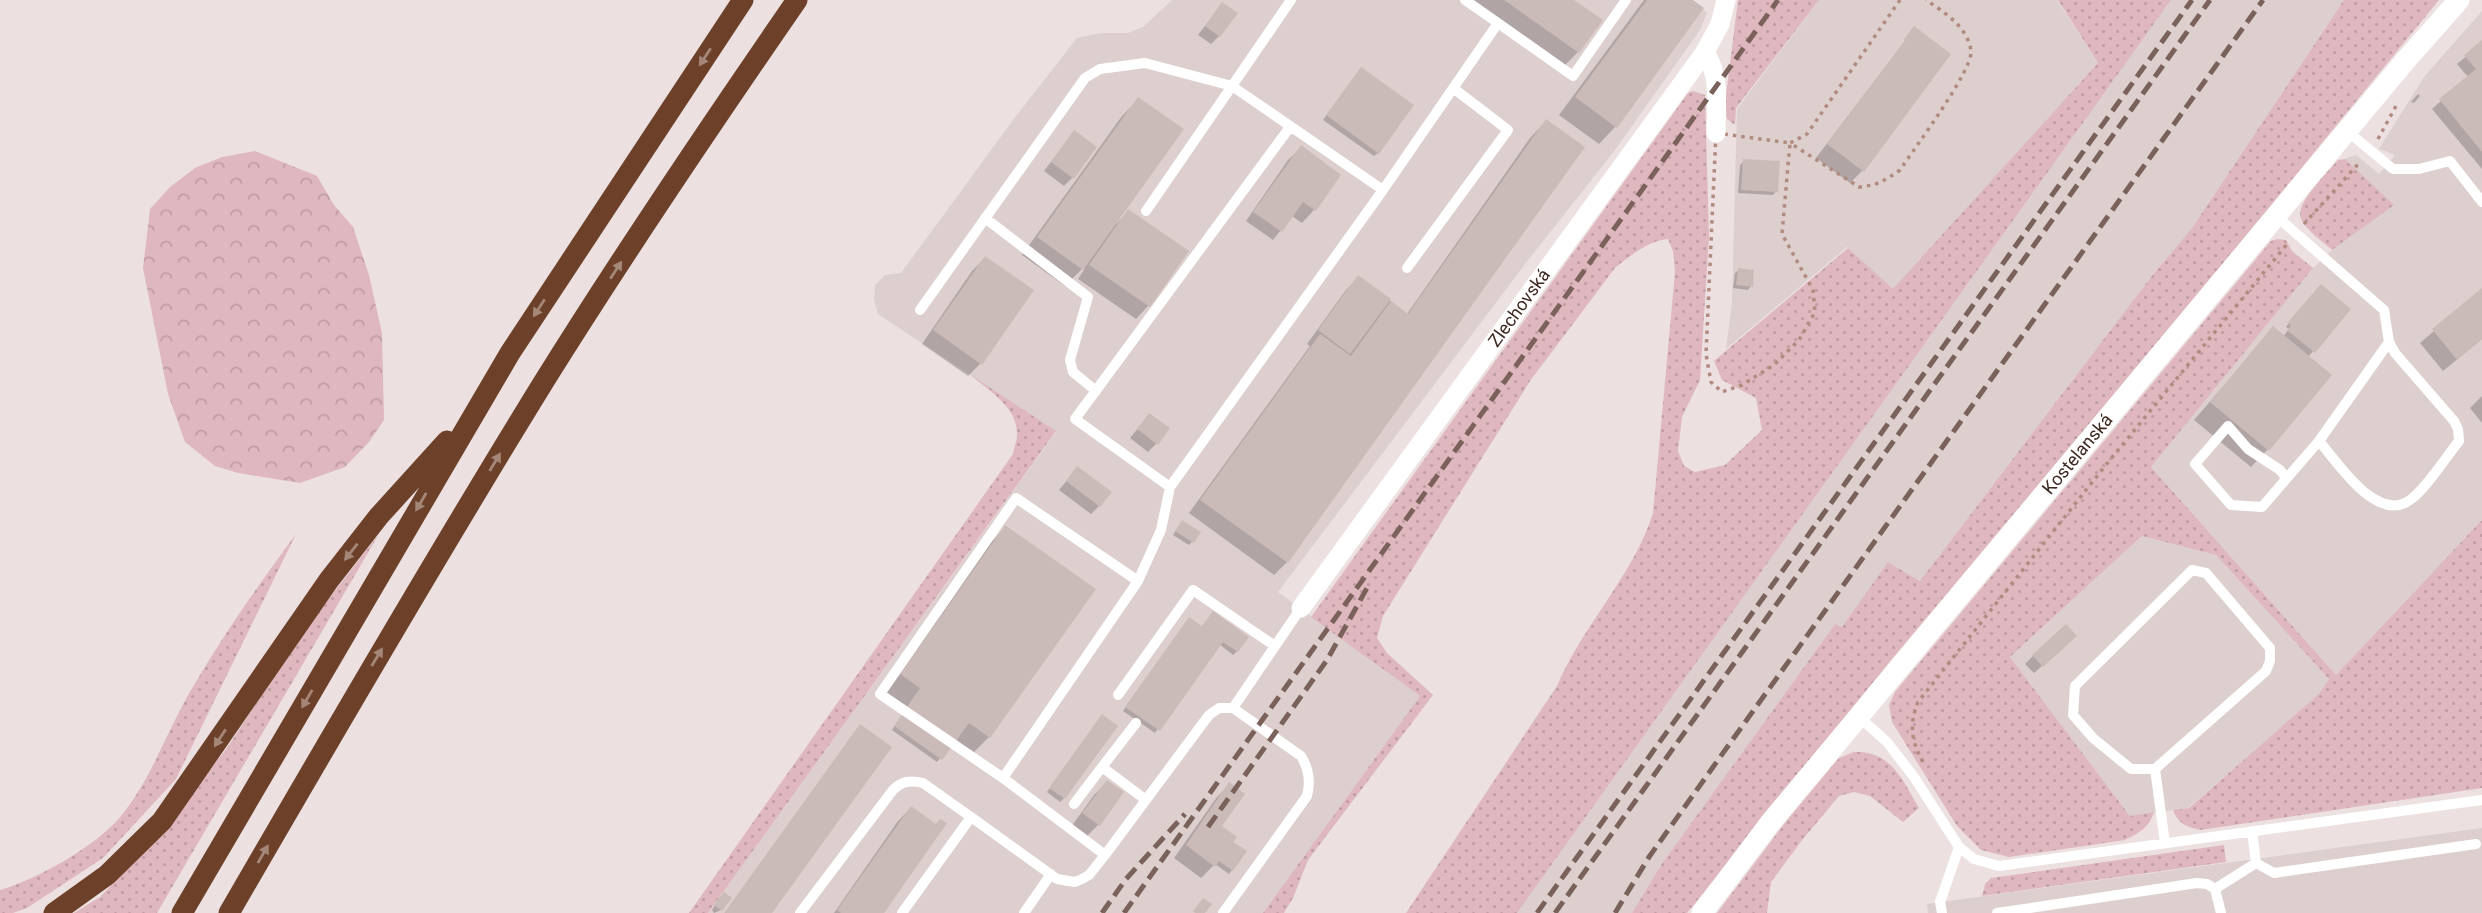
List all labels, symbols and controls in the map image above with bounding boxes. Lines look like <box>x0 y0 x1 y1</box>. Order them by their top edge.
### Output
one-way arrow <box>699 47 712 67</box>
one-way arrow <box>610 260 623 280</box>
street label: Zlechovská <box>1483 265 1554 351</box>
one-way arrow <box>533 298 546 318</box>
street label: Kostelanská <box>2038 409 2117 498</box>
one-way arrow <box>488 453 501 472</box>
one-way arrow <box>415 493 427 512</box>
one-way arrow <box>345 543 359 561</box>
one-way arrow <box>371 647 383 666</box>
one-way arrow <box>301 689 313 708</box>
one-way arrow <box>214 728 227 748</box>
one-way arrow <box>257 844 269 863</box>

